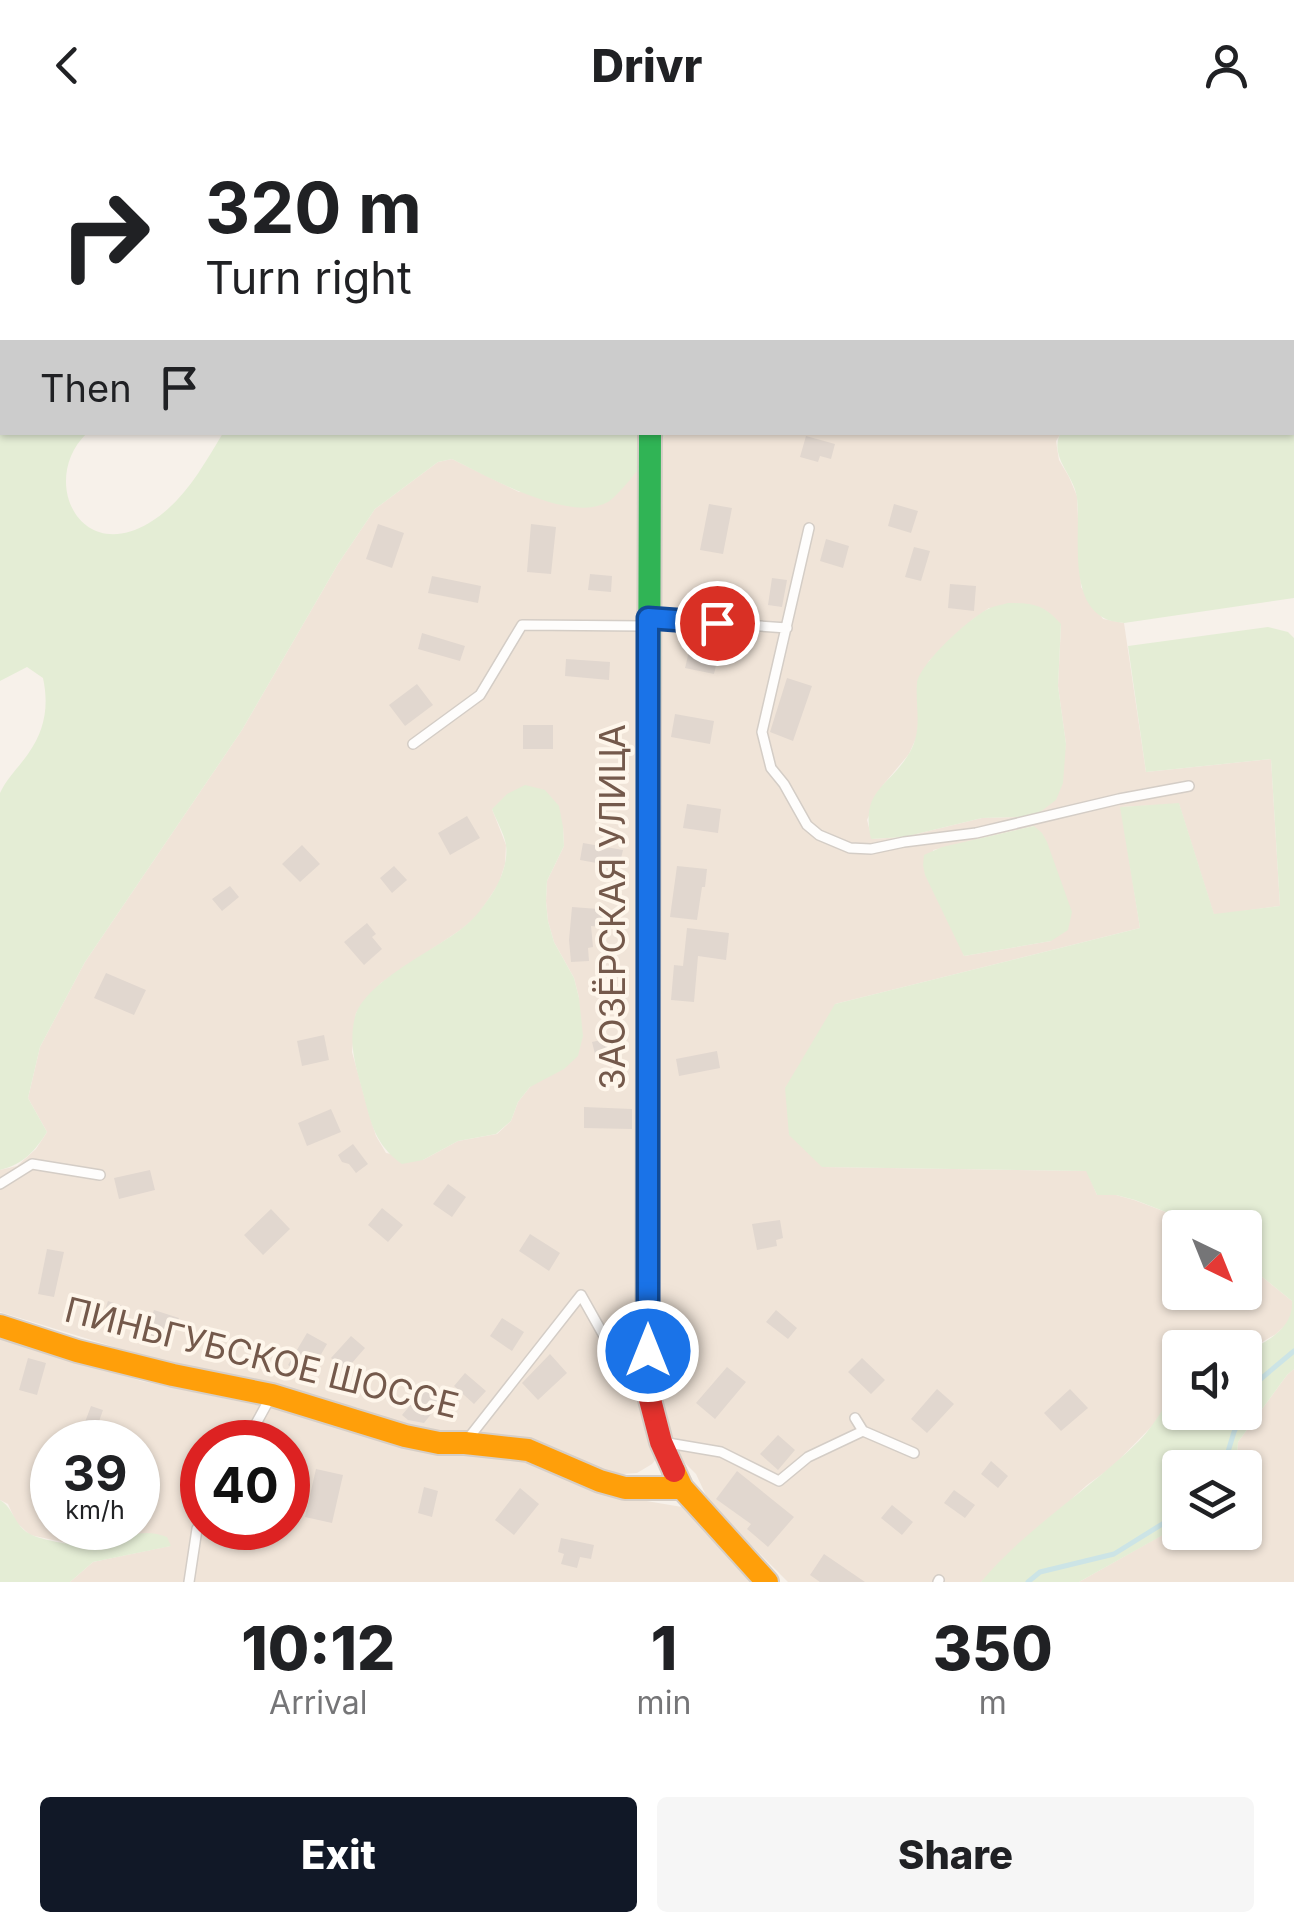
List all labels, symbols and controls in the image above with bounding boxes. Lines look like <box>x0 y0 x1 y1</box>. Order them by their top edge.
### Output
icon: back <box>40 38 95 93</box>
text: Drivr <box>592 38 702 93</box>
icon: person <box>1199 38 1254 93</box>
text: 320 m <box>205 165 422 250</box>
icon: right <box>40 170 170 300</box>
text: Turn right <box>205 250 412 305</box>
icon: arrive <box>152 360 207 415</box>
text: Then <box>40 365 132 411</box>
pin <box>675 581 760 666</box>
icon: arrive <box>690 596 745 651</box>
street label: ЗАОЗЁРСКАЯ УЛИЦА <box>591 724 633 1090</box>
north arrow <box>1162 1210 1262 1310</box>
map controls <box>1162 1210 1262 1550</box>
street label: ПИНЬГУБСКОЕ ШОССЕ <box>61 1288 463 1426</box>
position arrow <box>596 1299 700 1403</box>
button: sound <box>1162 1330 1262 1430</box>
speed limit sign: 40 <box>180 1420 310 1550</box>
text: 39 <box>63 1443 127 1503</box>
button: layers <box>1162 1450 1262 1550</box>
text: km/h <box>65 1495 125 1525</box>
text: 10:12 <box>241 1612 395 1684</box>
text: 1 <box>651 1612 677 1684</box>
text: 350 <box>933 1612 1053 1684</box>
text: Arrival <box>269 1683 368 1722</box>
text: min <box>637 1683 691 1722</box>
text: m <box>979 1683 1007 1722</box>
button: Exit <box>40 1797 637 1912</box>
button: Share <box>657 1797 1254 1912</box>

